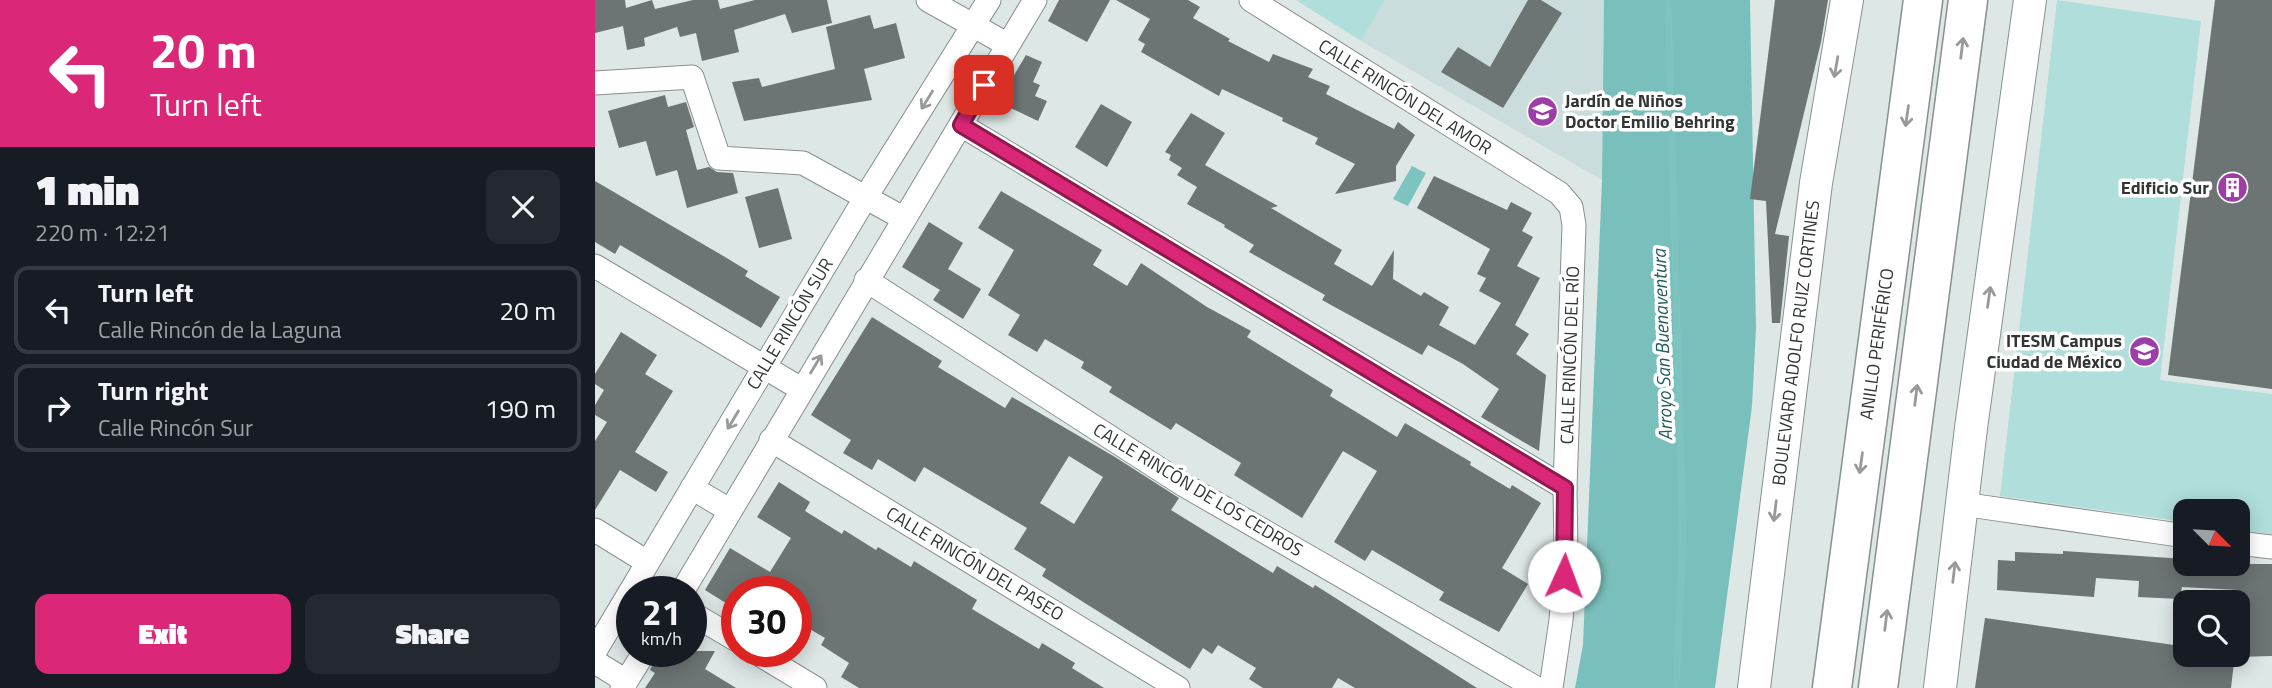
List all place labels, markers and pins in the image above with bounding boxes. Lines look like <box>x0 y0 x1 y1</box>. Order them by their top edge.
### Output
pin <box>954 55 1014 115</box>
place label: Jardín de Niños Doctor Emilio Behring <box>1565 87 1735 135</box>
school or university icon: Jardín de Niños Doctor Emilio Behring <box>1525 94 1559 128</box>
building icon: Edificio Sur <box>2215 171 2249 205</box>
place label: Edificio Sur <box>2121 174 2209 201</box>
place label: ITESM Campus Ciudad de México <box>1986 327 2122 375</box>
school or university icon: ITESM Campus Ciudad de México <box>2128 334 2162 368</box>

